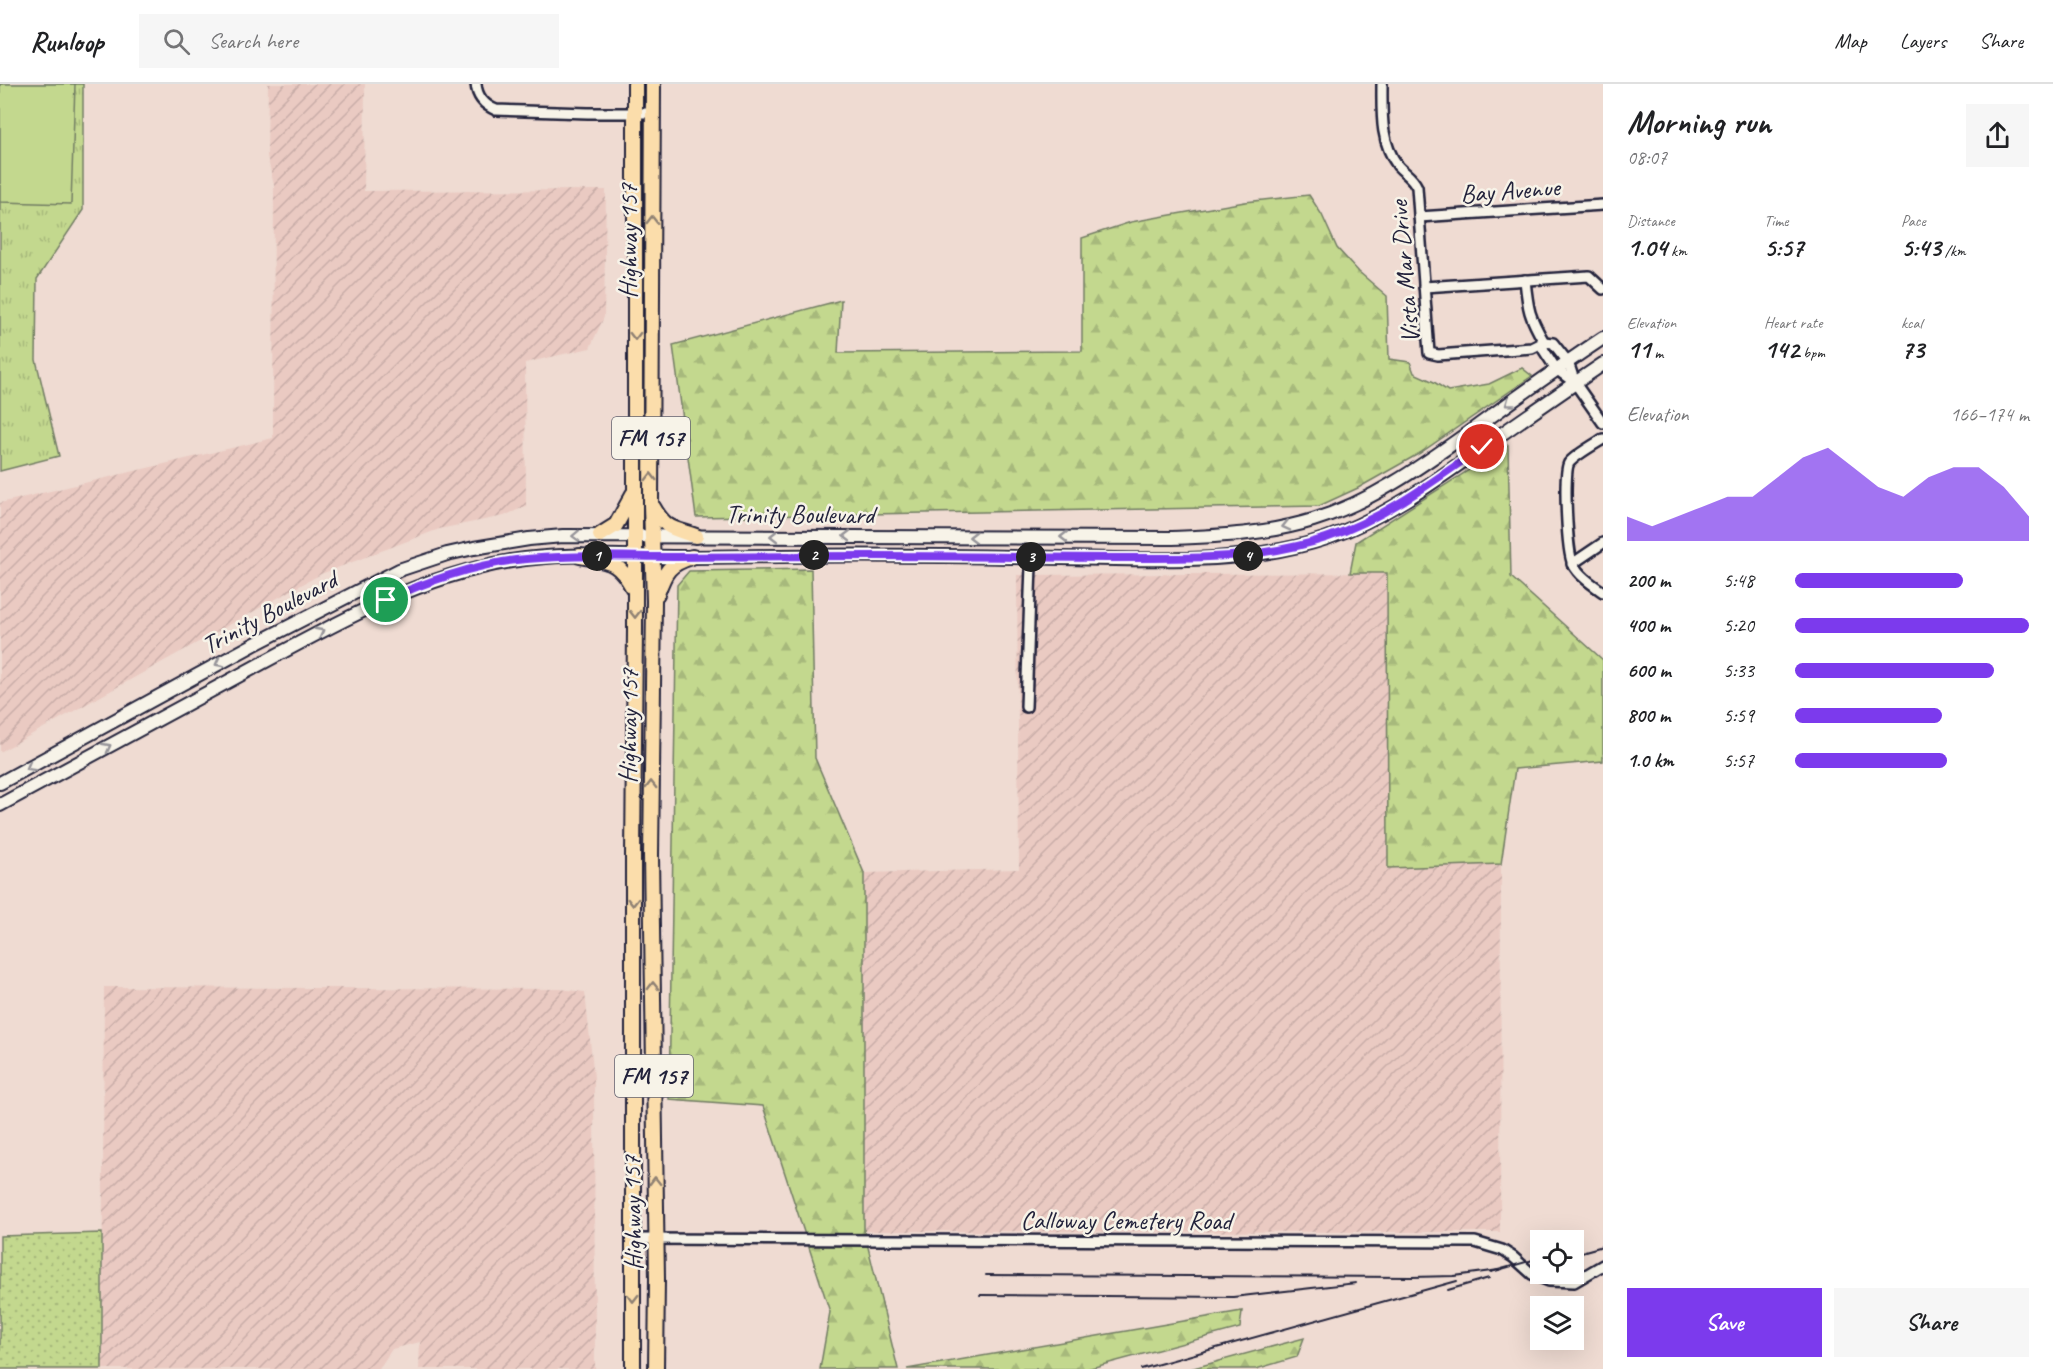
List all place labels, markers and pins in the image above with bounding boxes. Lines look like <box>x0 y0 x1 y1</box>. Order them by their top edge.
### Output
pin <box>1456 421 1507 472</box>
pin: 2 <box>799 540 829 570</box>
pin: 1 <box>582 541 612 571</box>
pin: 4 <box>1233 541 1263 571</box>
pin: 3 <box>1016 542 1046 572</box>
pin <box>360 574 411 625</box>

